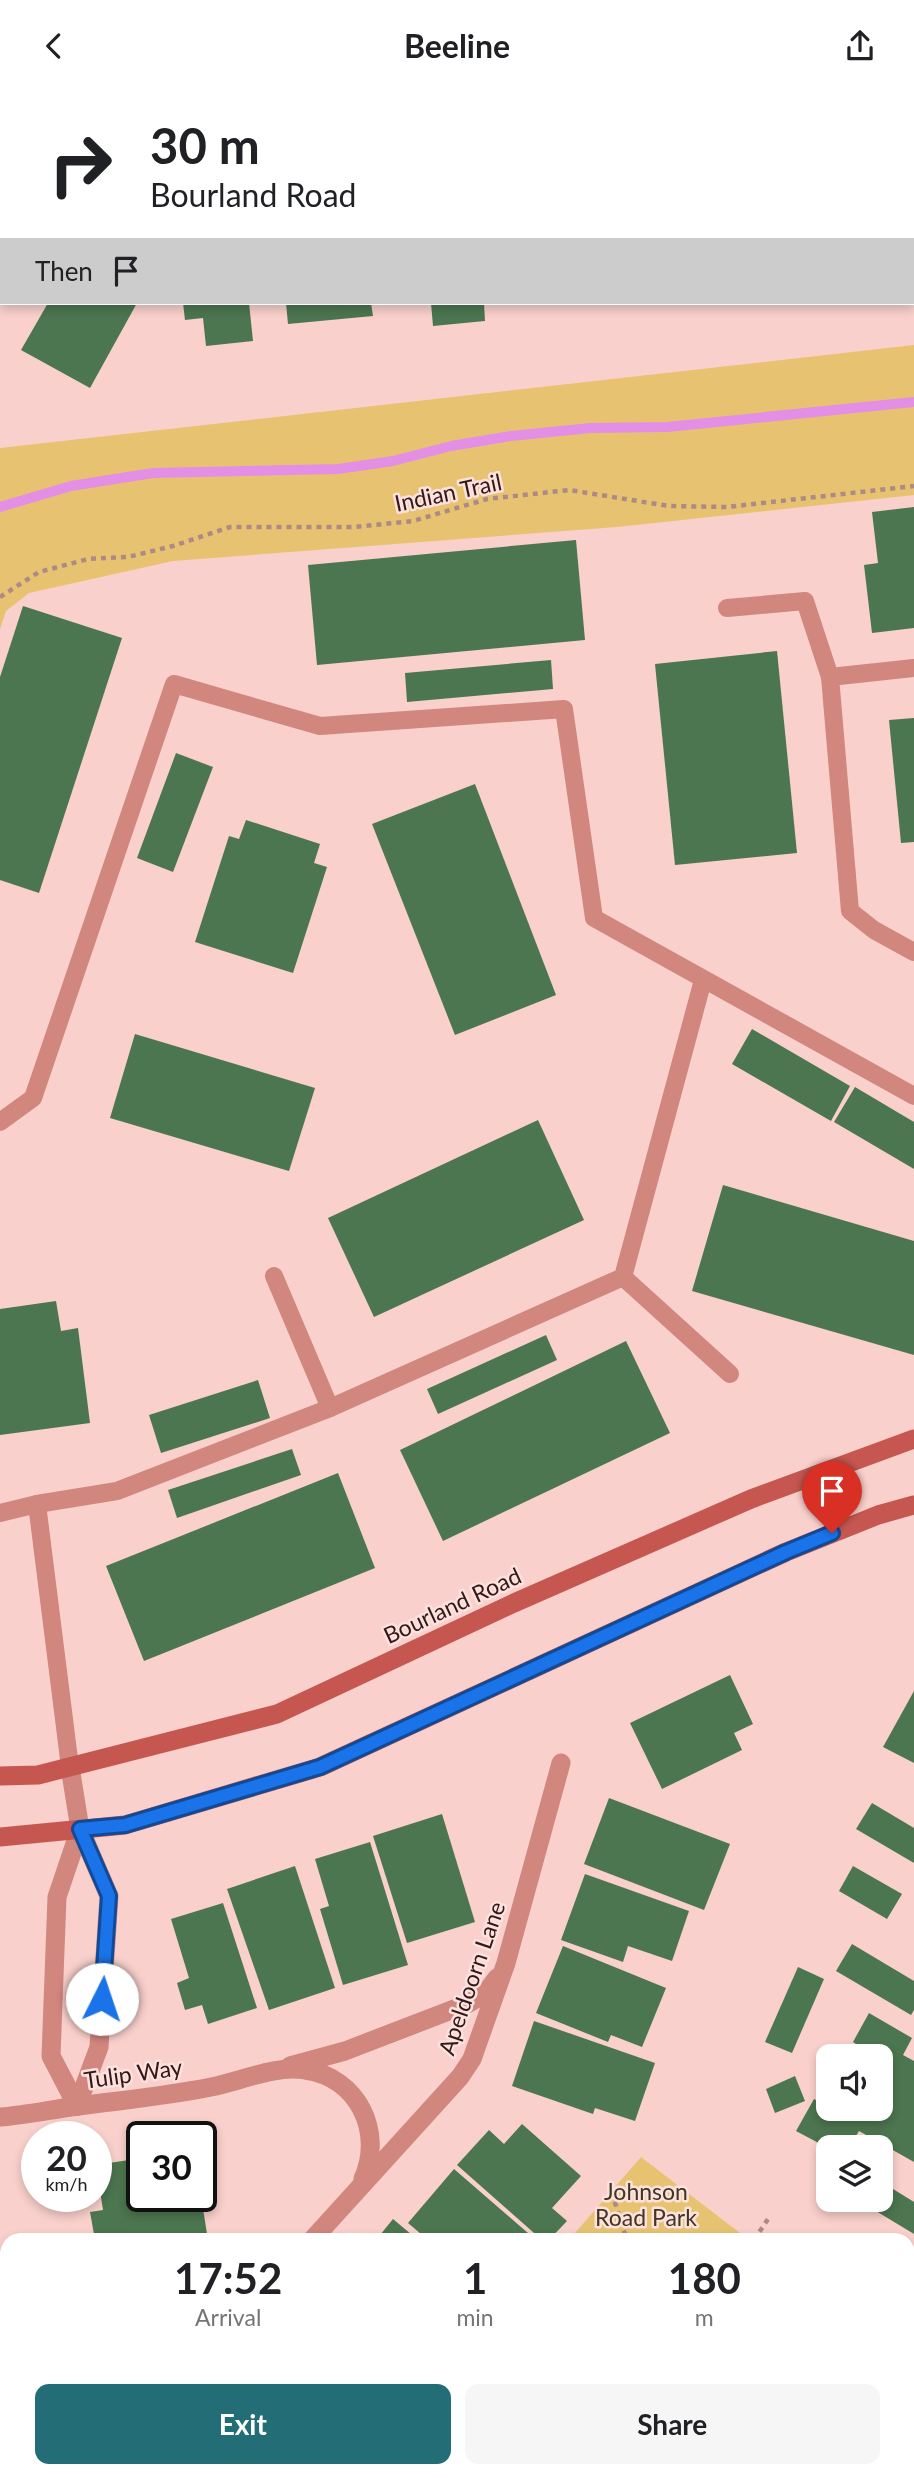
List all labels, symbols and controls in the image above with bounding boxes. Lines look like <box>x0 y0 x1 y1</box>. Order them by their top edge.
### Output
text: Beeline <box>404 26 510 65</box>
icon: back <box>35 27 73 65</box>
icon: share <box>841 27 879 65</box>
text: 30 m <box>150 116 260 174</box>
icon: right <box>35 119 126 210</box>
text: Bourland Road <box>150 175 356 214</box>
icon: arrive <box>107 252 145 290</box>
text: Then <box>35 255 93 287</box>
street label: Indian Trail <box>392 467 504 517</box>
pin <box>802 1461 862 1533</box>
icon: arrive <box>813 1472 851 1510</box>
street label: Bourland Road <box>379 1561 525 1649</box>
street label: Apeldoorn Lane <box>432 1898 510 2058</box>
position arrow <box>65 1962 139 2036</box>
map controls <box>816 2044 893 2212</box>
button: sound <box>816 2044 893 2121</box>
street label: Tulip Way <box>82 2052 184 2094</box>
speed limit sign: 30 <box>126 2121 217 2212</box>
button: layers <box>816 2135 893 2212</box>
text: 20 <box>46 2136 87 2178</box>
text: km/h <box>45 2173 88 2195</box>
park label: Johnson Road Park <box>595 2177 697 2231</box>
text: 17:52 <box>174 2253 282 2303</box>
text: 1 <box>463 2253 487 2303</box>
text: 180 <box>668 2253 741 2303</box>
text: Arrival <box>195 2303 261 2331</box>
text: min <box>456 2303 494 2331</box>
text: m <box>695 2303 714 2331</box>
button: Exit <box>35 2384 451 2464</box>
button: Share <box>465 2384 880 2464</box>

